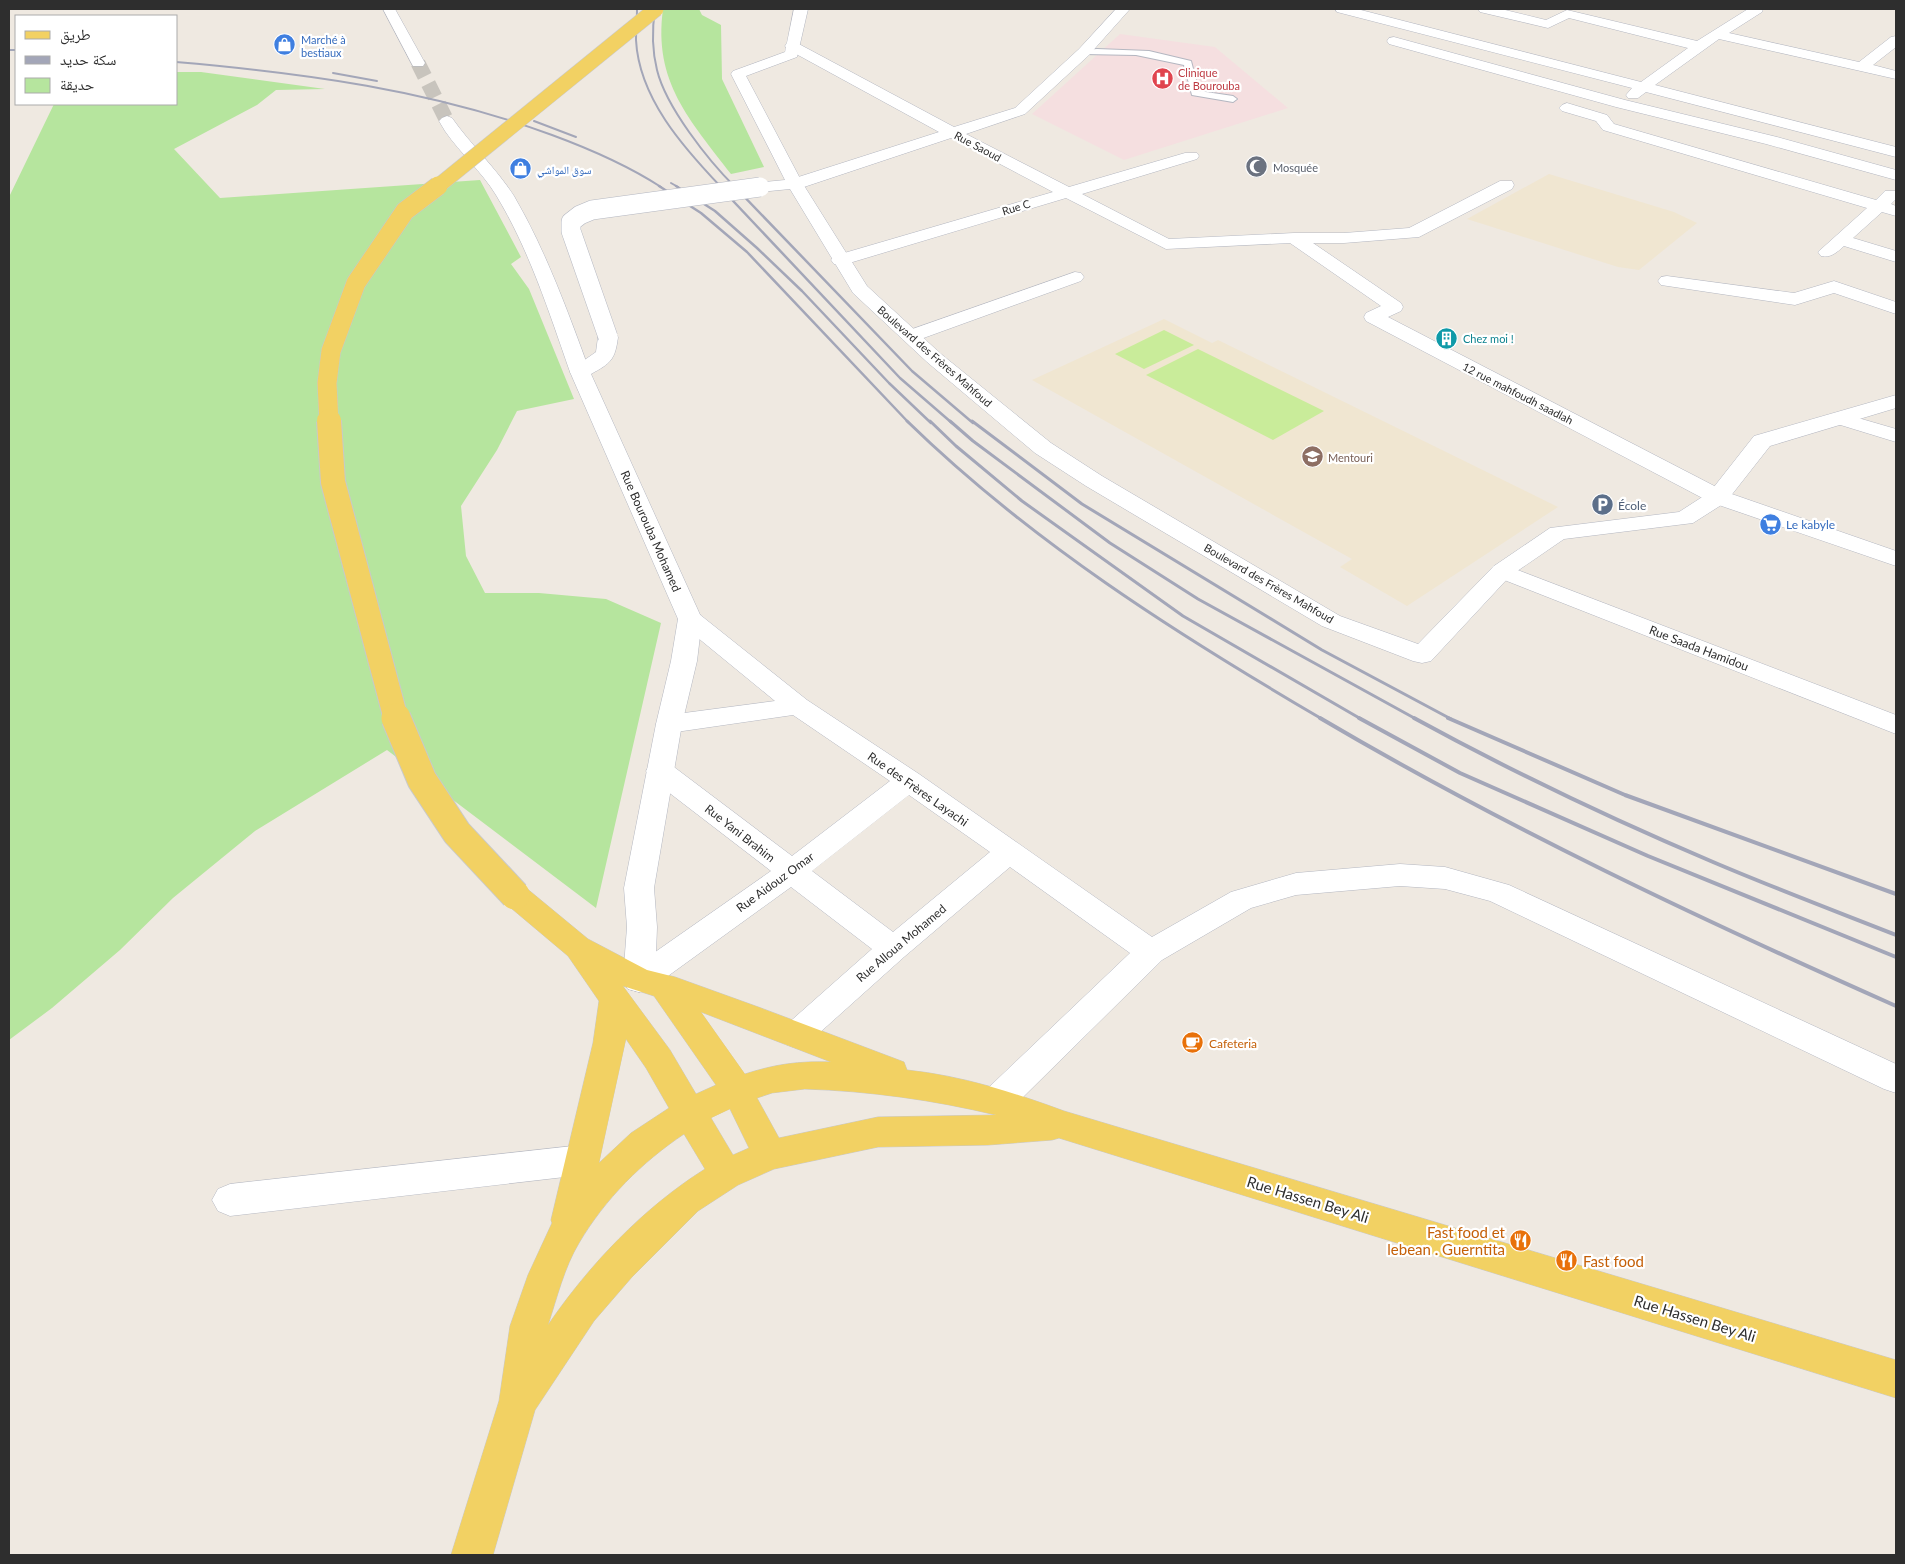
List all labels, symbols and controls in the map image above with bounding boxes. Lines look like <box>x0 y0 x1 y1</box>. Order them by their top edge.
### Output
legend <box>15 15 178 105</box>
text: طريق <box>60 25 91 45</box>
shop icon: Marché à bestiaux <box>273 33 297 57</box>
place label: Marché à bestiaux <box>301 33 346 59</box>
text: سكة حديد <box>60 50 116 68</box>
hospital icon: Clinique de Bourouba <box>1150 66 1174 90</box>
place label: Clinique de Bourouba <box>1178 66 1240 92</box>
text: حديقة <box>60 75 95 93</box>
street label: Rue Saoud <box>952 128 1004 164</box>
mosque icon: Mosquée <box>1245 155 1269 179</box>
shop icon: سوق المواشي <box>509 157 533 181</box>
place label: Mosquée <box>1273 161 1318 174</box>
place label: سوق المواشي <box>537 163 591 178</box>
street label: Rue C <box>1000 196 1032 217</box>
street label: Boulevard des Frères Mahfoud <box>875 303 995 409</box>
building icon: Chez moi ! <box>1435 326 1459 350</box>
place label: Chez moi ! <box>1463 332 1514 345</box>
street label: 12 rue mahfoudh saadlah <box>1461 359 1575 427</box>
school or university icon: Mentouri <box>1300 445 1324 469</box>
place label: Mentouri <box>1328 451 1373 464</box>
street label: Rue Bourouba Mohamed <box>617 468 685 594</box>
parking icon: École <box>1590 493 1614 517</box>
place label: École <box>1618 498 1646 513</box>
supermarket icon: Le kabyle <box>1758 512 1782 536</box>
place label: Le kabyle <box>1786 517 1835 532</box>
street label: Boulevard des Frères Mahfoud <box>1202 541 1336 625</box>
street label: Rue Saada Hamidou <box>1647 622 1751 674</box>
street label: Rue des Frères Layachi <box>865 749 971 829</box>
street label: Rue Yani Brahim <box>702 801 778 865</box>
street label: Rue Aidouz Omar <box>733 848 817 915</box>
street label: Rue Alloua Mohamed <box>853 901 949 985</box>
cafe icon: Cafeteria <box>1181 1031 1205 1055</box>
place label: Cafeteria <box>1209 1036 1257 1051</box>
street label: Rue Hassen Bey Ali <box>1245 1172 1371 1226</box>
place label: Fast food et lebean . Guerntita <box>1387 1223 1506 1258</box>
restaurant icon: Fast food et lebean . Guerntita <box>1509 1229 1533 1253</box>
restaurant icon: Fast food <box>1555 1249 1579 1273</box>
place label: Fast food <box>1583 1252 1644 1270</box>
street label: Rue Hassen Bey Ali <box>1632 1291 1758 1345</box>

